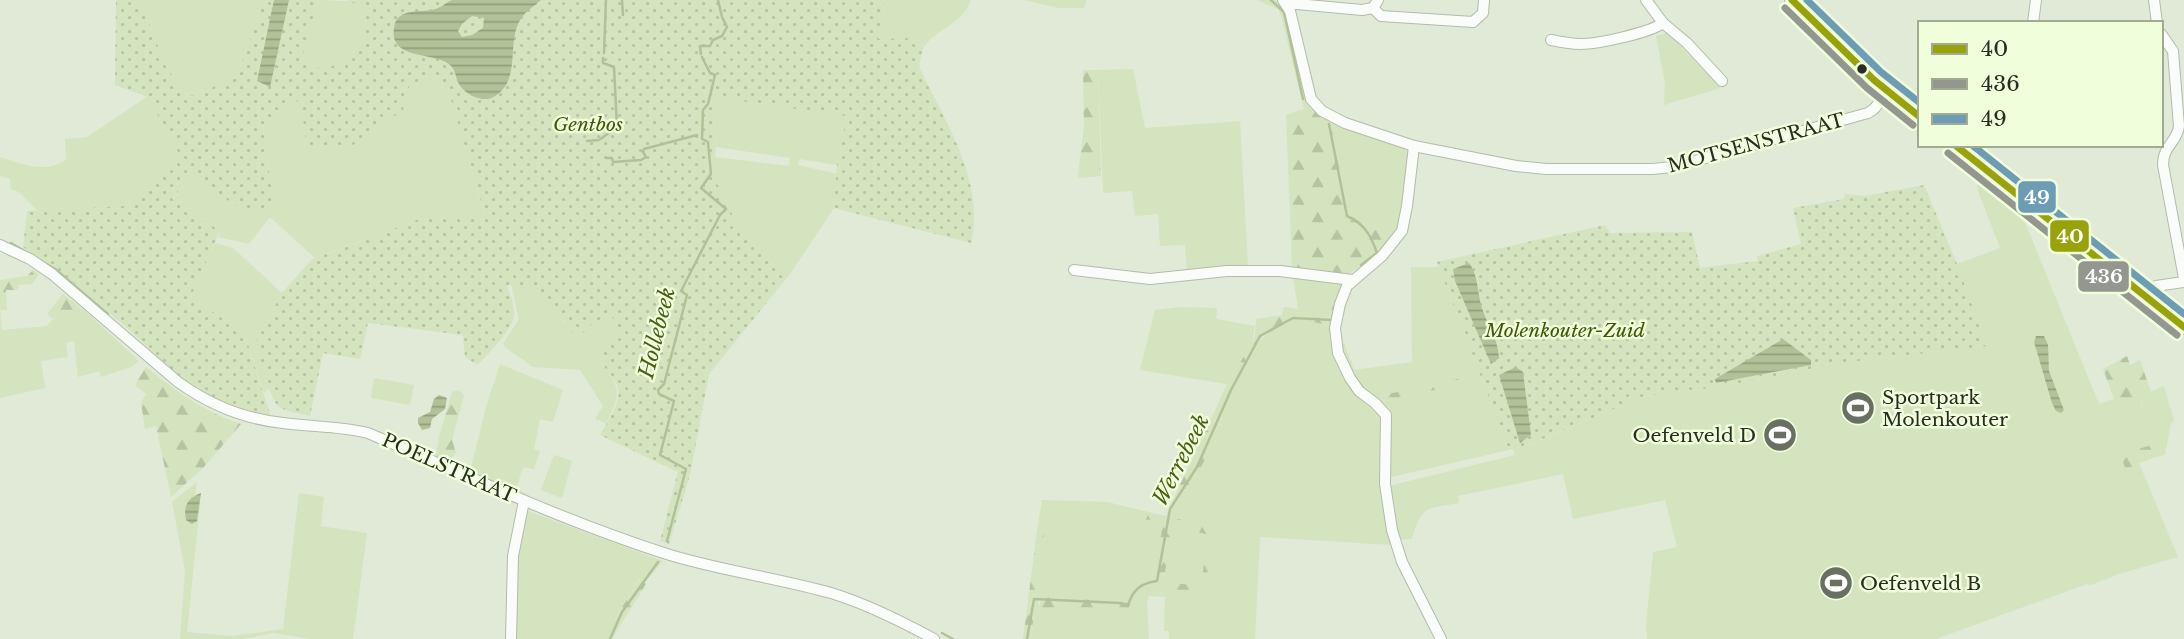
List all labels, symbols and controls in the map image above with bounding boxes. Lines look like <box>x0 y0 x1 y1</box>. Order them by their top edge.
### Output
legend <box>1918 21 2163 147</box>
text: 40 <box>1981 36 2008 62</box>
unlabelled marker <box>1855 62 1869 76</box>
text: 436 <box>1981 71 2020 97</box>
text: 49 <box>1981 106 2007 132</box>
street label: MOTSENSTRAAT <box>1665 108 1847 178</box>
park label: Gentbos <box>553 113 623 136</box>
line badge: 49 <box>2017 180 2057 214</box>
text: 49 <box>2024 186 2050 209</box>
line badge: 40 <box>2049 219 2090 253</box>
text: 40 <box>2057 225 2083 248</box>
line badge: 436 <box>2077 260 2130 293</box>
text: 436 <box>2085 265 2123 288</box>
water label: Hollebeek <box>633 285 681 382</box>
park label: Molenkouter-Zuid <box>1484 319 1646 342</box>
place label: Sportpark Molenkouter <box>1882 386 2008 431</box>
sports icon: Sportpark Molenkouter <box>1839 389 1877 427</box>
water label: Werrebeek <box>1147 410 1215 510</box>
sports icon: Oefenveld D <box>1761 416 1799 454</box>
place label: Oefenveld D <box>1633 424 1756 447</box>
street label: POELSTRAAT <box>379 428 519 508</box>
sports icon: Oefenveld B <box>1817 564 1855 602</box>
place label: Oefenveld B <box>1860 572 1981 595</box>

